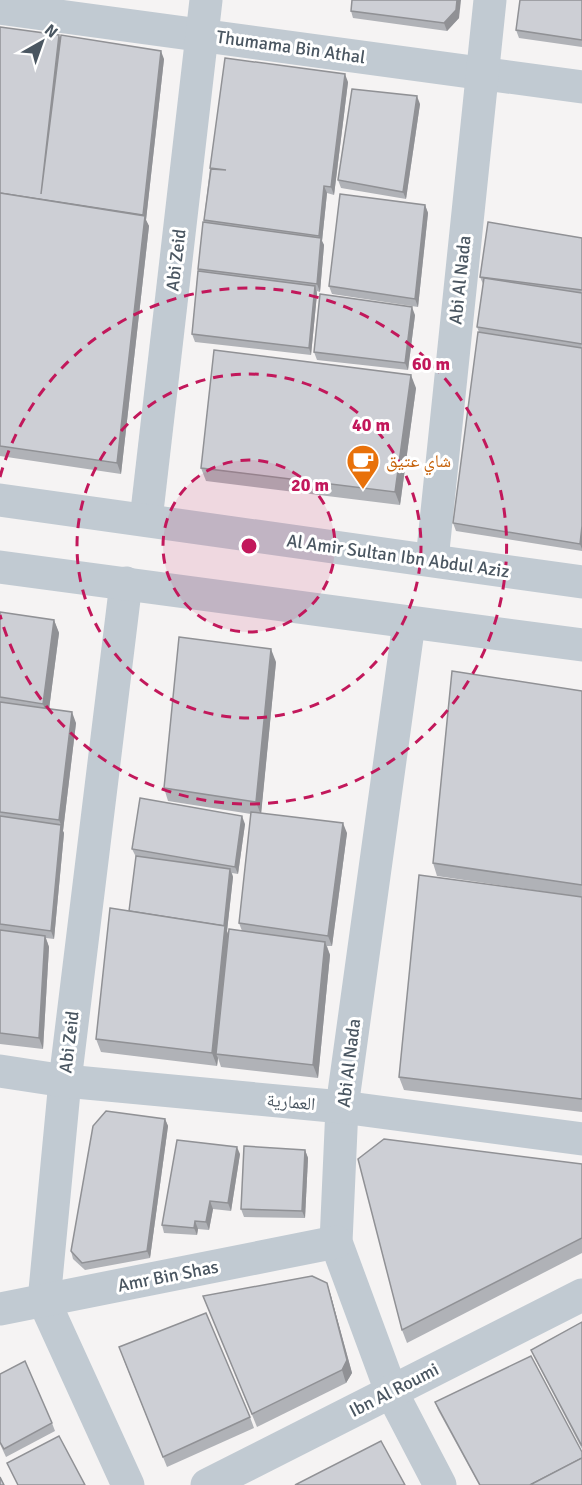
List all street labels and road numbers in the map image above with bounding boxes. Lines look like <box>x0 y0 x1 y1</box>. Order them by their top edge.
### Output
street label: Thumama Bin Athal <box>215 26 367 68</box>
street label: Abi Zeid <box>161 228 191 292</box>
street label: Abi Al Nada <box>444 234 476 326</box>
street label: Al Amir Sultan Ibn Abdul Aziz <box>285 529 511 583</box>
street label: Abi Zeid <box>54 1010 84 1074</box>
street label: Abi Al Nada <box>333 1017 365 1109</box>
street label: العمارية <box>266 1089 316 1115</box>
street label: Amr Bin Shas <box>116 1255 220 1297</box>
street label: Ibn Al Roumi <box>346 1358 442 1422</box>

